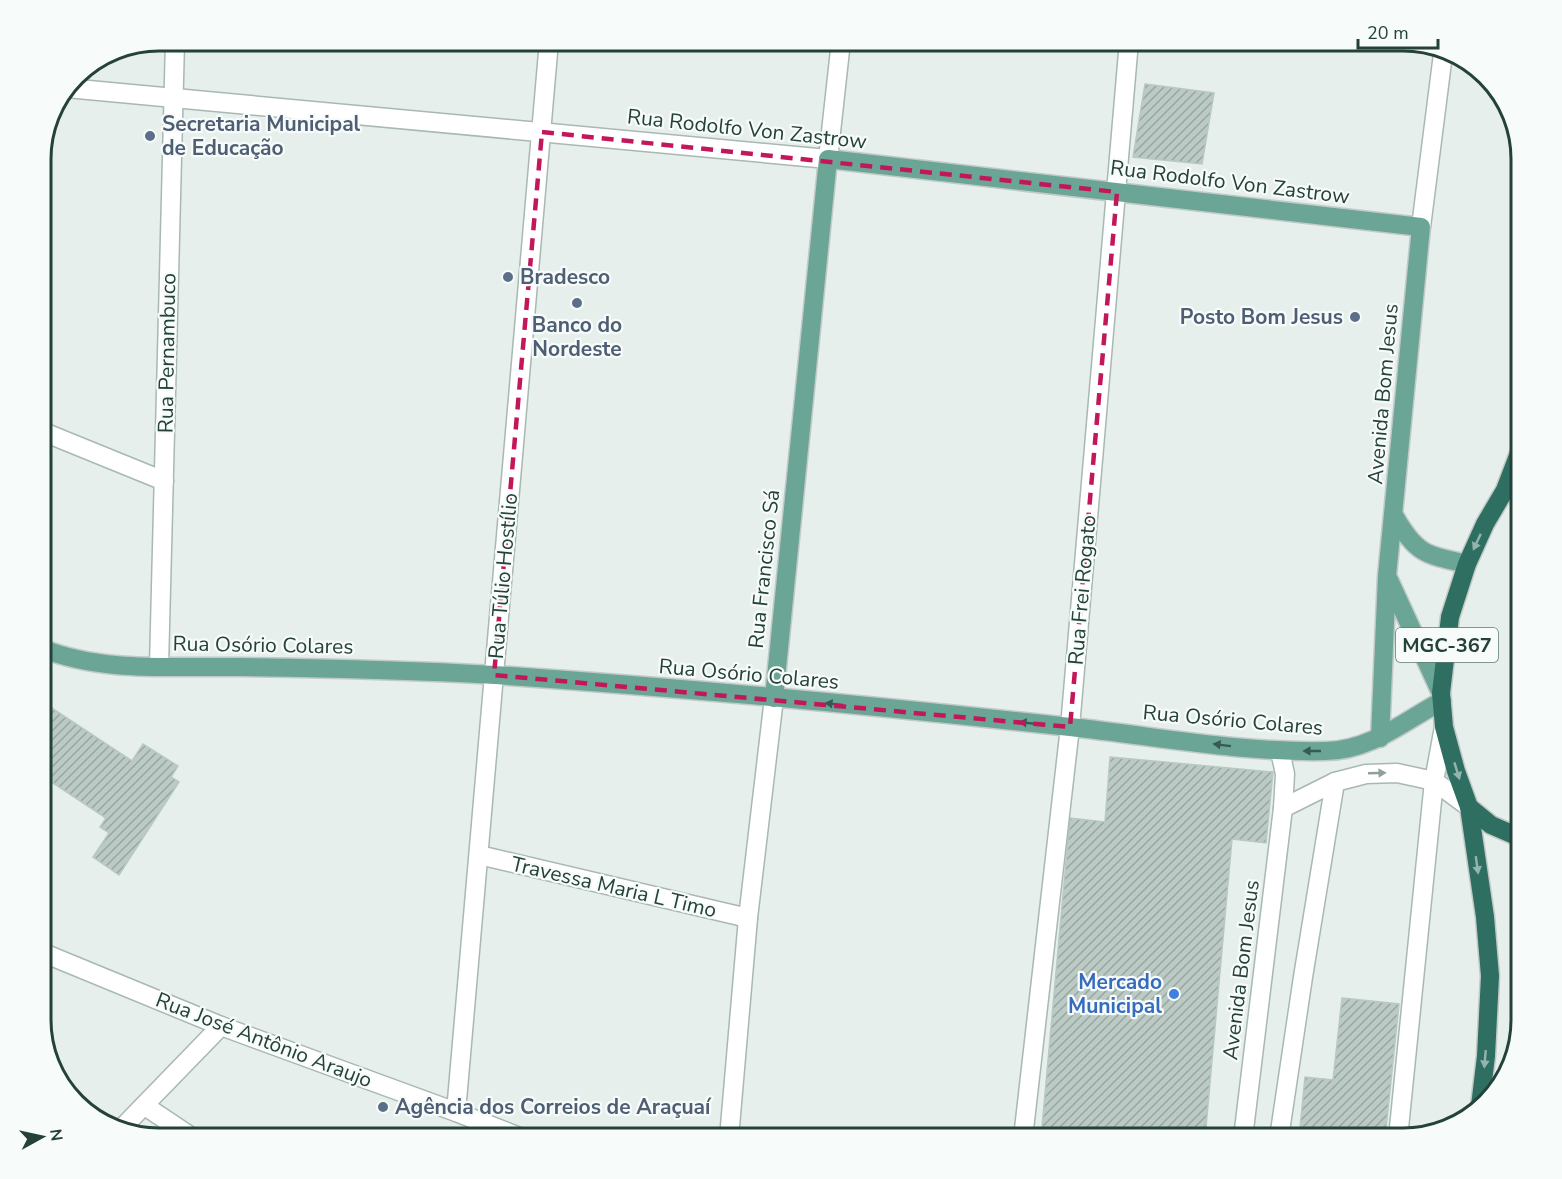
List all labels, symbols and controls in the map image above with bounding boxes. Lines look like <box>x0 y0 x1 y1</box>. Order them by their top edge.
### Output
scale bar <box>1358 12 1438 50</box>
text: 20 m <box>1367 21 1409 45</box>
street label: Rua Rodolfo Von Zastrow <box>626 102 869 156</box>
place label: Secretaria Municipal de Educação <box>162 110 361 162</box>
marker: Secretaria Municipal de Educação <box>143 129 157 143</box>
street label: Rua Rodolfo Von Zastrow <box>1109 153 1352 211</box>
place label: Bradesco <box>520 263 610 291</box>
marker: Bradesco <box>501 270 515 284</box>
street label: Rua Pernambuco <box>152 273 182 433</box>
marker: Banco do Nordeste <box>570 296 584 310</box>
street label: Avenida Bom Jesus <box>1361 302 1405 486</box>
place label: Posto Bom Jesus <box>1180 303 1343 331</box>
marker: Posto Bom Jesus <box>1348 310 1362 324</box>
place label: Banco do Nordeste <box>532 311 622 363</box>
street label: Rua Francisco Sá <box>742 488 786 650</box>
street label: Rua Túlio Hostílio <box>482 492 524 660</box>
street label: Rua Frei Rogato <box>1062 514 1102 666</box>
one-way arrow <box>1473 533 1482 550</box>
road number: MGC-367 <box>1396 628 1498 662</box>
street label: Rua Osório Colares <box>172 629 354 661</box>
street label: Rua Osório Colares <box>658 652 840 696</box>
street label: Rua Osório Colares <box>1142 698 1324 742</box>
one-way arrow <box>824 699 843 709</box>
one-way arrow <box>1019 718 1038 728</box>
one-way arrow <box>1212 740 1231 749</box>
one-way arrow <box>1302 746 1321 756</box>
one-way arrow <box>1453 762 1462 780</box>
one-way arrow <box>1367 769 1386 778</box>
street label: Travessa Maria L Timo <box>509 850 719 924</box>
one-way arrow <box>1473 855 1482 874</box>
street label: Avenida Bom Jesus <box>1216 878 1266 1062</box>
place label: Mercado Municipal <box>1068 968 1162 1020</box>
street label: Rua José Antônio Araujo <box>152 986 376 1094</box>
marker: Mercado Municipal <box>1167 987 1181 1001</box>
one-way arrow <box>1480 1050 1490 1069</box>
place label: Agência dos Correios de Araçuaí <box>395 1093 712 1121</box>
marker: Agência dos Correios de Araçuaí <box>376 1100 390 1114</box>
north arrow <box>12 1107 72 1167</box>
text: N <box>44 1128 68 1143</box>

